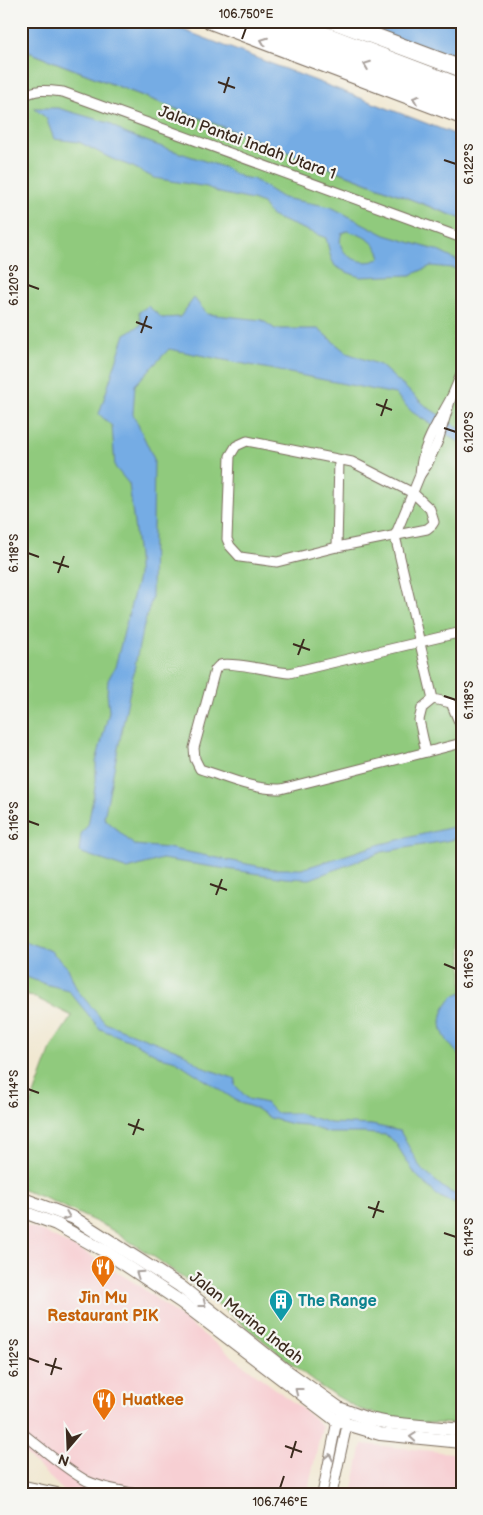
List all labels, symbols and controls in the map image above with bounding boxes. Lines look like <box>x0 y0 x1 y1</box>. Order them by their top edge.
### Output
text: 106.750°E <box>219 7 273 22</box>
one-way arrow <box>260 37 269 47</box>
one-way arrow <box>363 61 372 71</box>
one-way arrow <box>412 95 421 105</box>
street label: Jalan Pantai Indah Utara 1 <box>156 102 338 184</box>
text: 6.122°S <box>462 144 477 184</box>
text: 6.120°S <box>7 264 22 306</box>
text: 6.120°S <box>462 411 477 453</box>
text: 6.118°S <box>7 534 22 572</box>
text: 6.118°S <box>462 681 477 719</box>
text: 6.116°S <box>7 802 22 840</box>
text: 6.116°S <box>462 950 477 988</box>
text: 6.114°S <box>7 1070 22 1108</box>
one-way arrow <box>62 1209 71 1220</box>
text: 6.114°S <box>462 1218 477 1256</box>
restaurant icon: Jin Mu Restaurant PIK <box>90 1254 116 1288</box>
street label: Jalan Marina Indah <box>185 1268 307 1368</box>
one-way arrow <box>135 1271 145 1280</box>
building icon: The Range <box>268 1288 294 1322</box>
place label: Jin Mu Restaurant PIK <box>47 1289 159 1326</box>
place label: The Range <box>298 1292 377 1311</box>
one-way arrow <box>197 1298 207 1307</box>
text: 6.112°S <box>7 1339 22 1377</box>
restaurant icon: Huatkee <box>91 1387 117 1421</box>
one-way arrow <box>295 1389 304 1397</box>
place label: Huatkee <box>122 1391 184 1410</box>
north arrow <box>42 1422 92 1472</box>
one-way arrow <box>409 1432 417 1443</box>
text: N <box>56 1450 72 1470</box>
one-way arrow <box>324 1453 334 1462</box>
text: 106.746°E <box>252 1495 308 1510</box>

